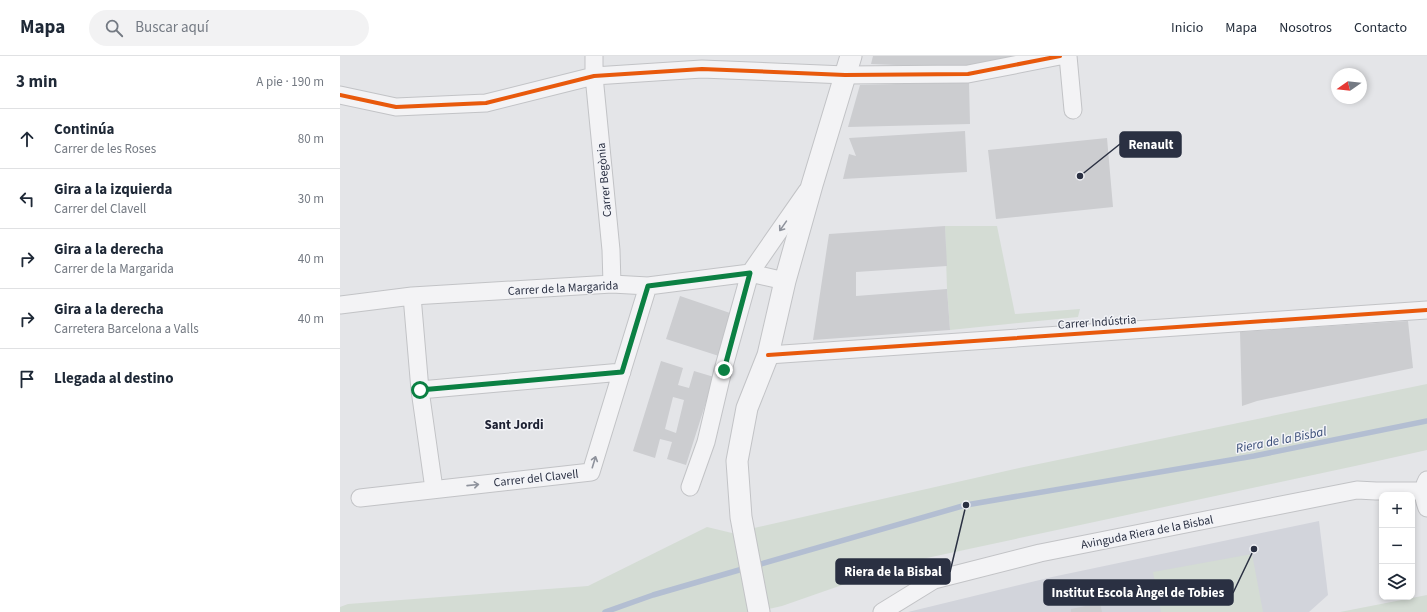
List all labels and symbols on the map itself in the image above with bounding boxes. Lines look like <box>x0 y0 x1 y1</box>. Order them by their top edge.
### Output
north arrow <box>1331 68 1367 104</box>
callout: Renault <box>1120 132 1181 157</box>
text: Renault <box>1129 136 1173 154</box>
street label: Carrer Begònia <box>593 142 616 218</box>
one-way arrow <box>779 220 787 231</box>
street label: Carrer de la Margarida <box>507 277 619 300</box>
street label: Carrer Indústria <box>1057 311 1137 334</box>
route end <box>715 361 733 379</box>
route start <box>411 381 429 399</box>
district label: Sant Jordi <box>484 416 544 434</box>
water label: Riera de la Bisbal <box>1234 422 1329 458</box>
one-way arrow <box>591 455 598 468</box>
street label: Carrer del Clavell <box>493 466 579 491</box>
one-way arrow <box>466 481 479 489</box>
street label: Avinguda Riera de la Bisbal <box>1079 511 1215 554</box>
callout: Riera de la Bisbal <box>836 559 950 584</box>
text: Riera de la Bisbal <box>844 563 942 581</box>
callout: Institut Escola Àngel de Tobies <box>1044 580 1233 605</box>
text: Institut Escola Àngel de Tobies <box>1052 584 1225 602</box>

